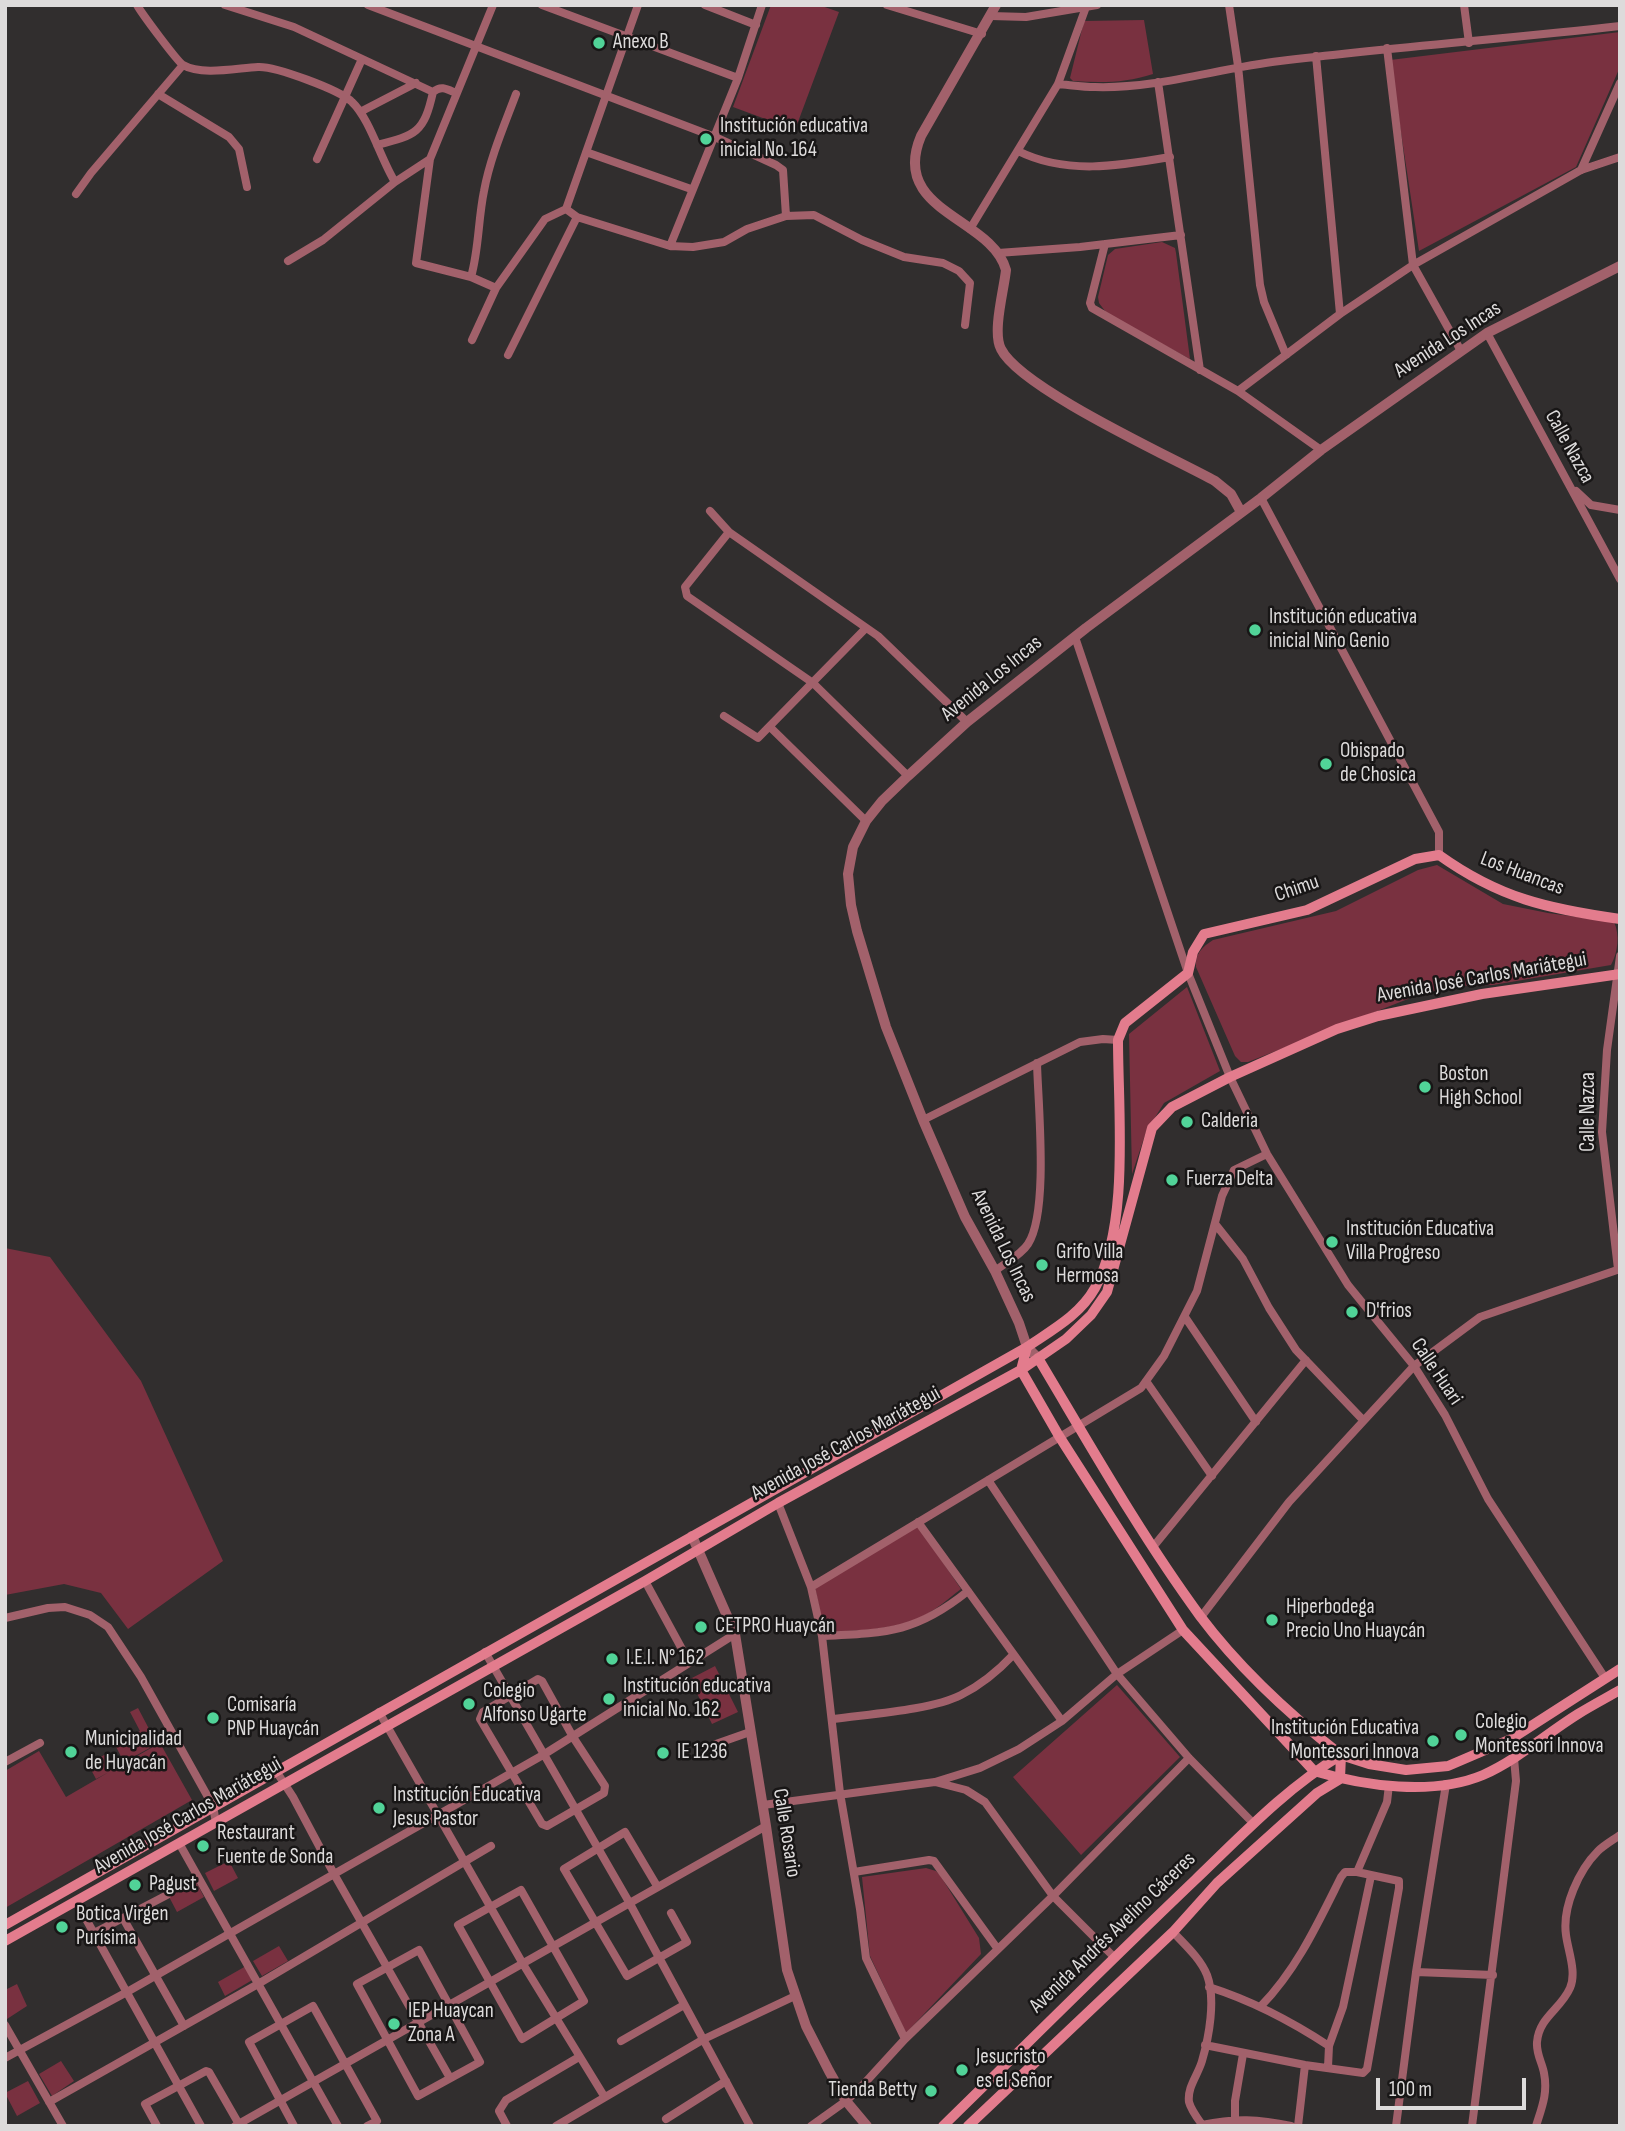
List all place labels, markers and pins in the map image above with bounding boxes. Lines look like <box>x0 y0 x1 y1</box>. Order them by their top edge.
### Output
place label: Anexo B <box>613 30 669 56</box>
marker: Anexo B <box>591 35 607 51</box>
place label: Institución educativa inicial No. 164 <box>720 114 868 164</box>
marker: Institución educativa inicial No. 164 <box>698 131 714 147</box>
place label: Institución educativa inicial Niño Genio <box>1269 605 1417 655</box>
marker: Institución educativa inicial Niño Genio <box>1247 622 1263 638</box>
place label: Obispado de Chosica <box>1340 739 1416 789</box>
marker: Obispado de Chosica <box>1318 756 1334 772</box>
place label: Boston High School <box>1439 1062 1522 1112</box>
marker: Boston High School <box>1417 1079 1433 1095</box>
place label: Calderia <box>1201 1109 1258 1135</box>
marker: Calderia <box>1179 1114 1195 1130</box>
place label: Fuerza Delta <box>1186 1167 1273 1193</box>
marker: Fuerza Delta <box>1164 1172 1180 1188</box>
place label: Institución Educativa Villa Progreso <box>1346 1217 1494 1267</box>
marker: Institución Educativa Villa Progreso <box>1324 1234 1340 1250</box>
place label: Grifo Villa Hermosa <box>1056 1240 1123 1290</box>
marker: Grifo Villa Hermosa <box>1034 1257 1050 1273</box>
place label: D'frios <box>1366 1299 1412 1325</box>
marker: D'frios <box>1344 1304 1360 1320</box>
place label: Hiperbodega Precio Uno Huaycán <box>1286 1595 1425 1645</box>
marker: Hiperbodega Precio Uno Huaycán <box>1264 1612 1280 1628</box>
place label: CETPRO Huaycán <box>715 1614 835 1640</box>
marker: CETPRO Huaycán <box>693 1619 709 1635</box>
place label: I.E.I. N° 162 <box>626 1646 704 1672</box>
marker: I.E.I. N° 162 <box>604 1651 620 1667</box>
place label: Institución educativa inicial No. 162 <box>623 1674 771 1724</box>
place label: Colegio Alfonso Ugarte <box>483 1679 587 1729</box>
marker: Institución educativa inicial No. 162 <box>601 1691 617 1707</box>
place label: Comisaría PNP Huaycán <box>227 1693 319 1743</box>
marker: Colegio Alfonso Ugarte <box>461 1696 477 1712</box>
marker: Comisaría PNP Huaycán <box>205 1710 221 1726</box>
place label: Colegio Montessori Innova <box>1475 1710 1603 1760</box>
place label: Institución Educativa Montessori Innova <box>1271 1716 1419 1766</box>
place label: Municipalidad de Huyacán <box>85 1727 182 1777</box>
marker: Colegio Montessori Innova <box>1453 1727 1469 1743</box>
marker: Institución Educativa Montessori Innova <box>1425 1733 1441 1749</box>
place label: IE 1236 <box>677 1740 727 1766</box>
marker: Municipalidad de Huyacán <box>63 1744 79 1760</box>
marker: IE 1236 <box>655 1745 671 1761</box>
place label: Institución Educativa Jesus Pastor <box>393 1783 541 1833</box>
marker: Institución Educativa Jesus Pastor <box>371 1800 387 1816</box>
place label: Restaurant Fuente de Sonda <box>217 1821 333 1871</box>
marker: Restaurant Fuente de Sonda <box>195 1838 211 1854</box>
place label: Pagust <box>149 1872 197 1898</box>
marker: Pagust <box>127 1877 143 1893</box>
place label: Botica Virgen Purísima <box>76 1902 168 1952</box>
marker: Botica Virgen Purísima <box>54 1919 70 1935</box>
place label: IEP Huaycan Zona A <box>408 1999 494 2049</box>
marker: IEP Huaycan Zona A <box>386 2016 402 2032</box>
place label: Jesucristo es el Señor <box>976 2045 1052 2095</box>
marker: Jesucristo es el Señor <box>954 2062 970 2078</box>
place label: Tienda Betty <box>828 2078 917 2104</box>
marker: Tienda Betty <box>923 2083 939 2099</box>

